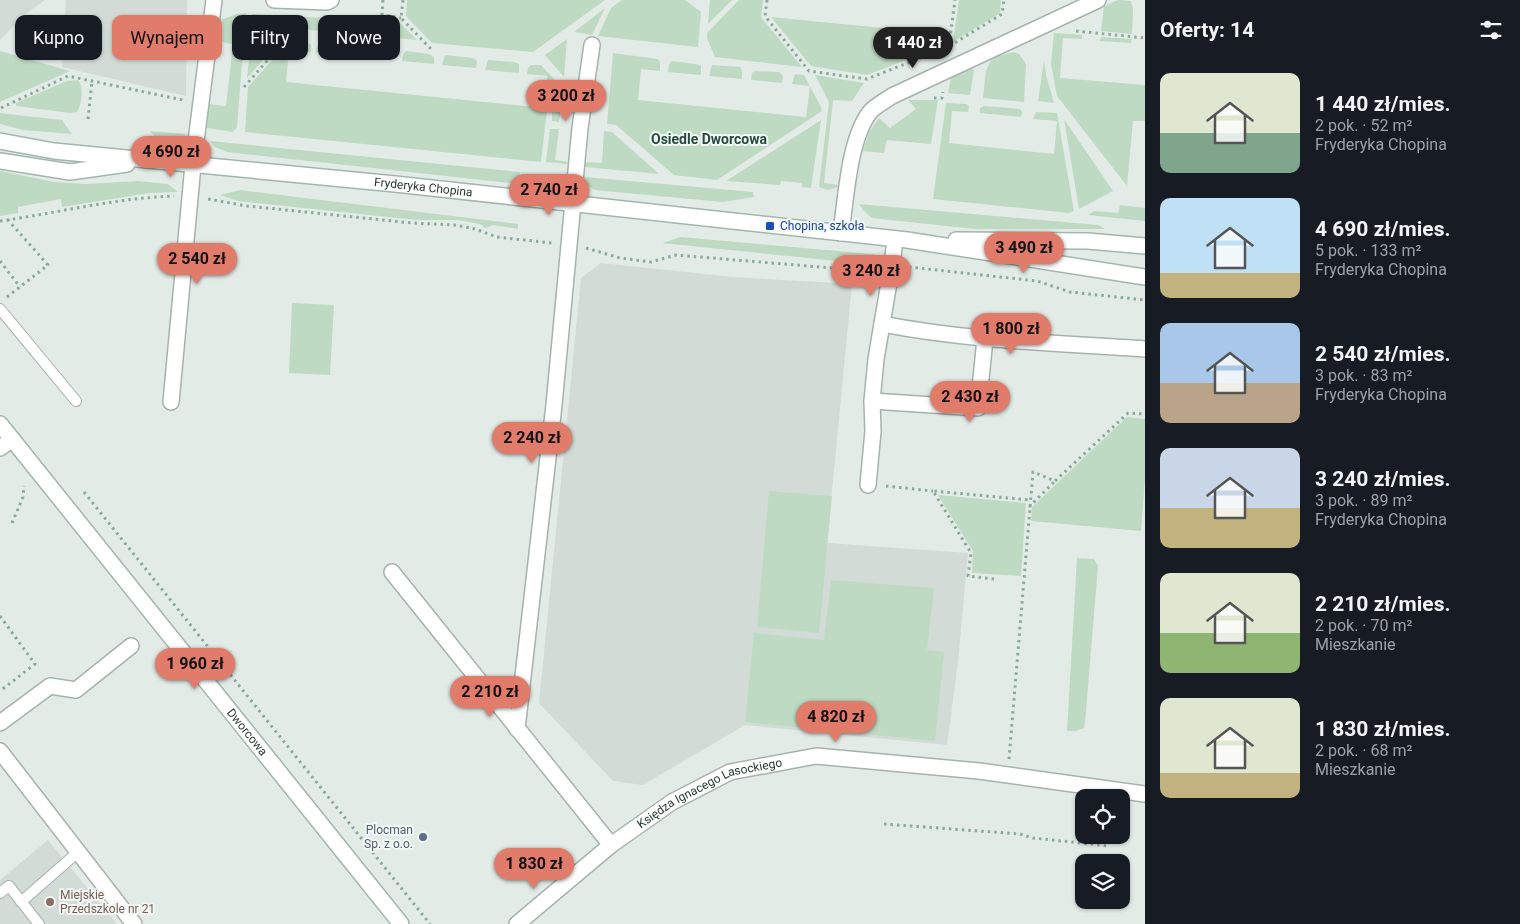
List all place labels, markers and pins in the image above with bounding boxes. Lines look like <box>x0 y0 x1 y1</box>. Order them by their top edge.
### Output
pin: 1 440 zł <box>861 27 965 69</box>
pin: 3 200 zł <box>514 80 618 122</box>
pin: 4 690 zł <box>119 136 223 178</box>
pin: 2 740 zł <box>497 174 601 216</box>
place label: Chopina, szkoła <box>780 219 864 233</box>
marker: Chopina, szkoła <box>764 220 776 232</box>
pin: 3 490 zł <box>972 232 1076 274</box>
pin: 2 540 zł <box>145 242 249 285</box>
pin: 3 240 zł <box>819 254 923 297</box>
pin: 1 800 zł <box>959 312 1063 355</box>
pin: 2 430 zł <box>918 380 1022 423</box>
pin: 2 240 zł <box>480 422 584 464</box>
pin: 1 960 zł <box>143 648 247 690</box>
pin: 2 210 zł <box>438 676 542 718</box>
pin: 4 820 zł <box>784 700 888 743</box>
place label: Plocman Sp. z o.o. <box>364 823 413 851</box>
marker: Plocman Sp. z o.o. <box>417 831 429 843</box>
pin: 1 830 zł <box>482 848 586 890</box>
place label: Miejskie Przedszkole nr 21 <box>60 888 155 916</box>
marker: Miejskie Przedszkole nr 21 <box>44 896 56 908</box>

